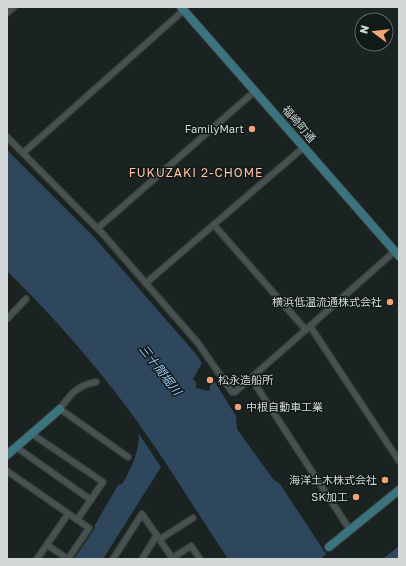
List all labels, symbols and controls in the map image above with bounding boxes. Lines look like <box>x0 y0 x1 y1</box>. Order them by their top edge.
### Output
north arrow <box>354 12 394 52</box>
text: N <box>356 24 371 35</box>
street label: 福崎町通 <box>280 103 319 145</box>
place label: FamilyMart <box>185 122 244 135</box>
marker: FamilyMart <box>247 124 257 134</box>
district label: FUKUZAKI 2-CHOME <box>129 165 263 180</box>
place label: 横浜低温流通株式会社 <box>272 295 382 308</box>
marker: 横浜低温流通株式会社 <box>385 297 395 307</box>
water label: 三十間堀川 <box>136 341 186 400</box>
place label: 松永造船所 <box>218 373 274 386</box>
marker: 松永造船所 <box>205 375 215 385</box>
place label: 中根自動車工業 <box>246 400 323 413</box>
marker: 中根自動車工業 <box>233 402 243 412</box>
place label: 海洋土木株式会社 <box>289 473 377 486</box>
marker: 海洋土木株式会社 <box>380 475 390 485</box>
place label: SK加工 <box>311 490 348 503</box>
marker: SK加工 <box>351 492 361 502</box>

